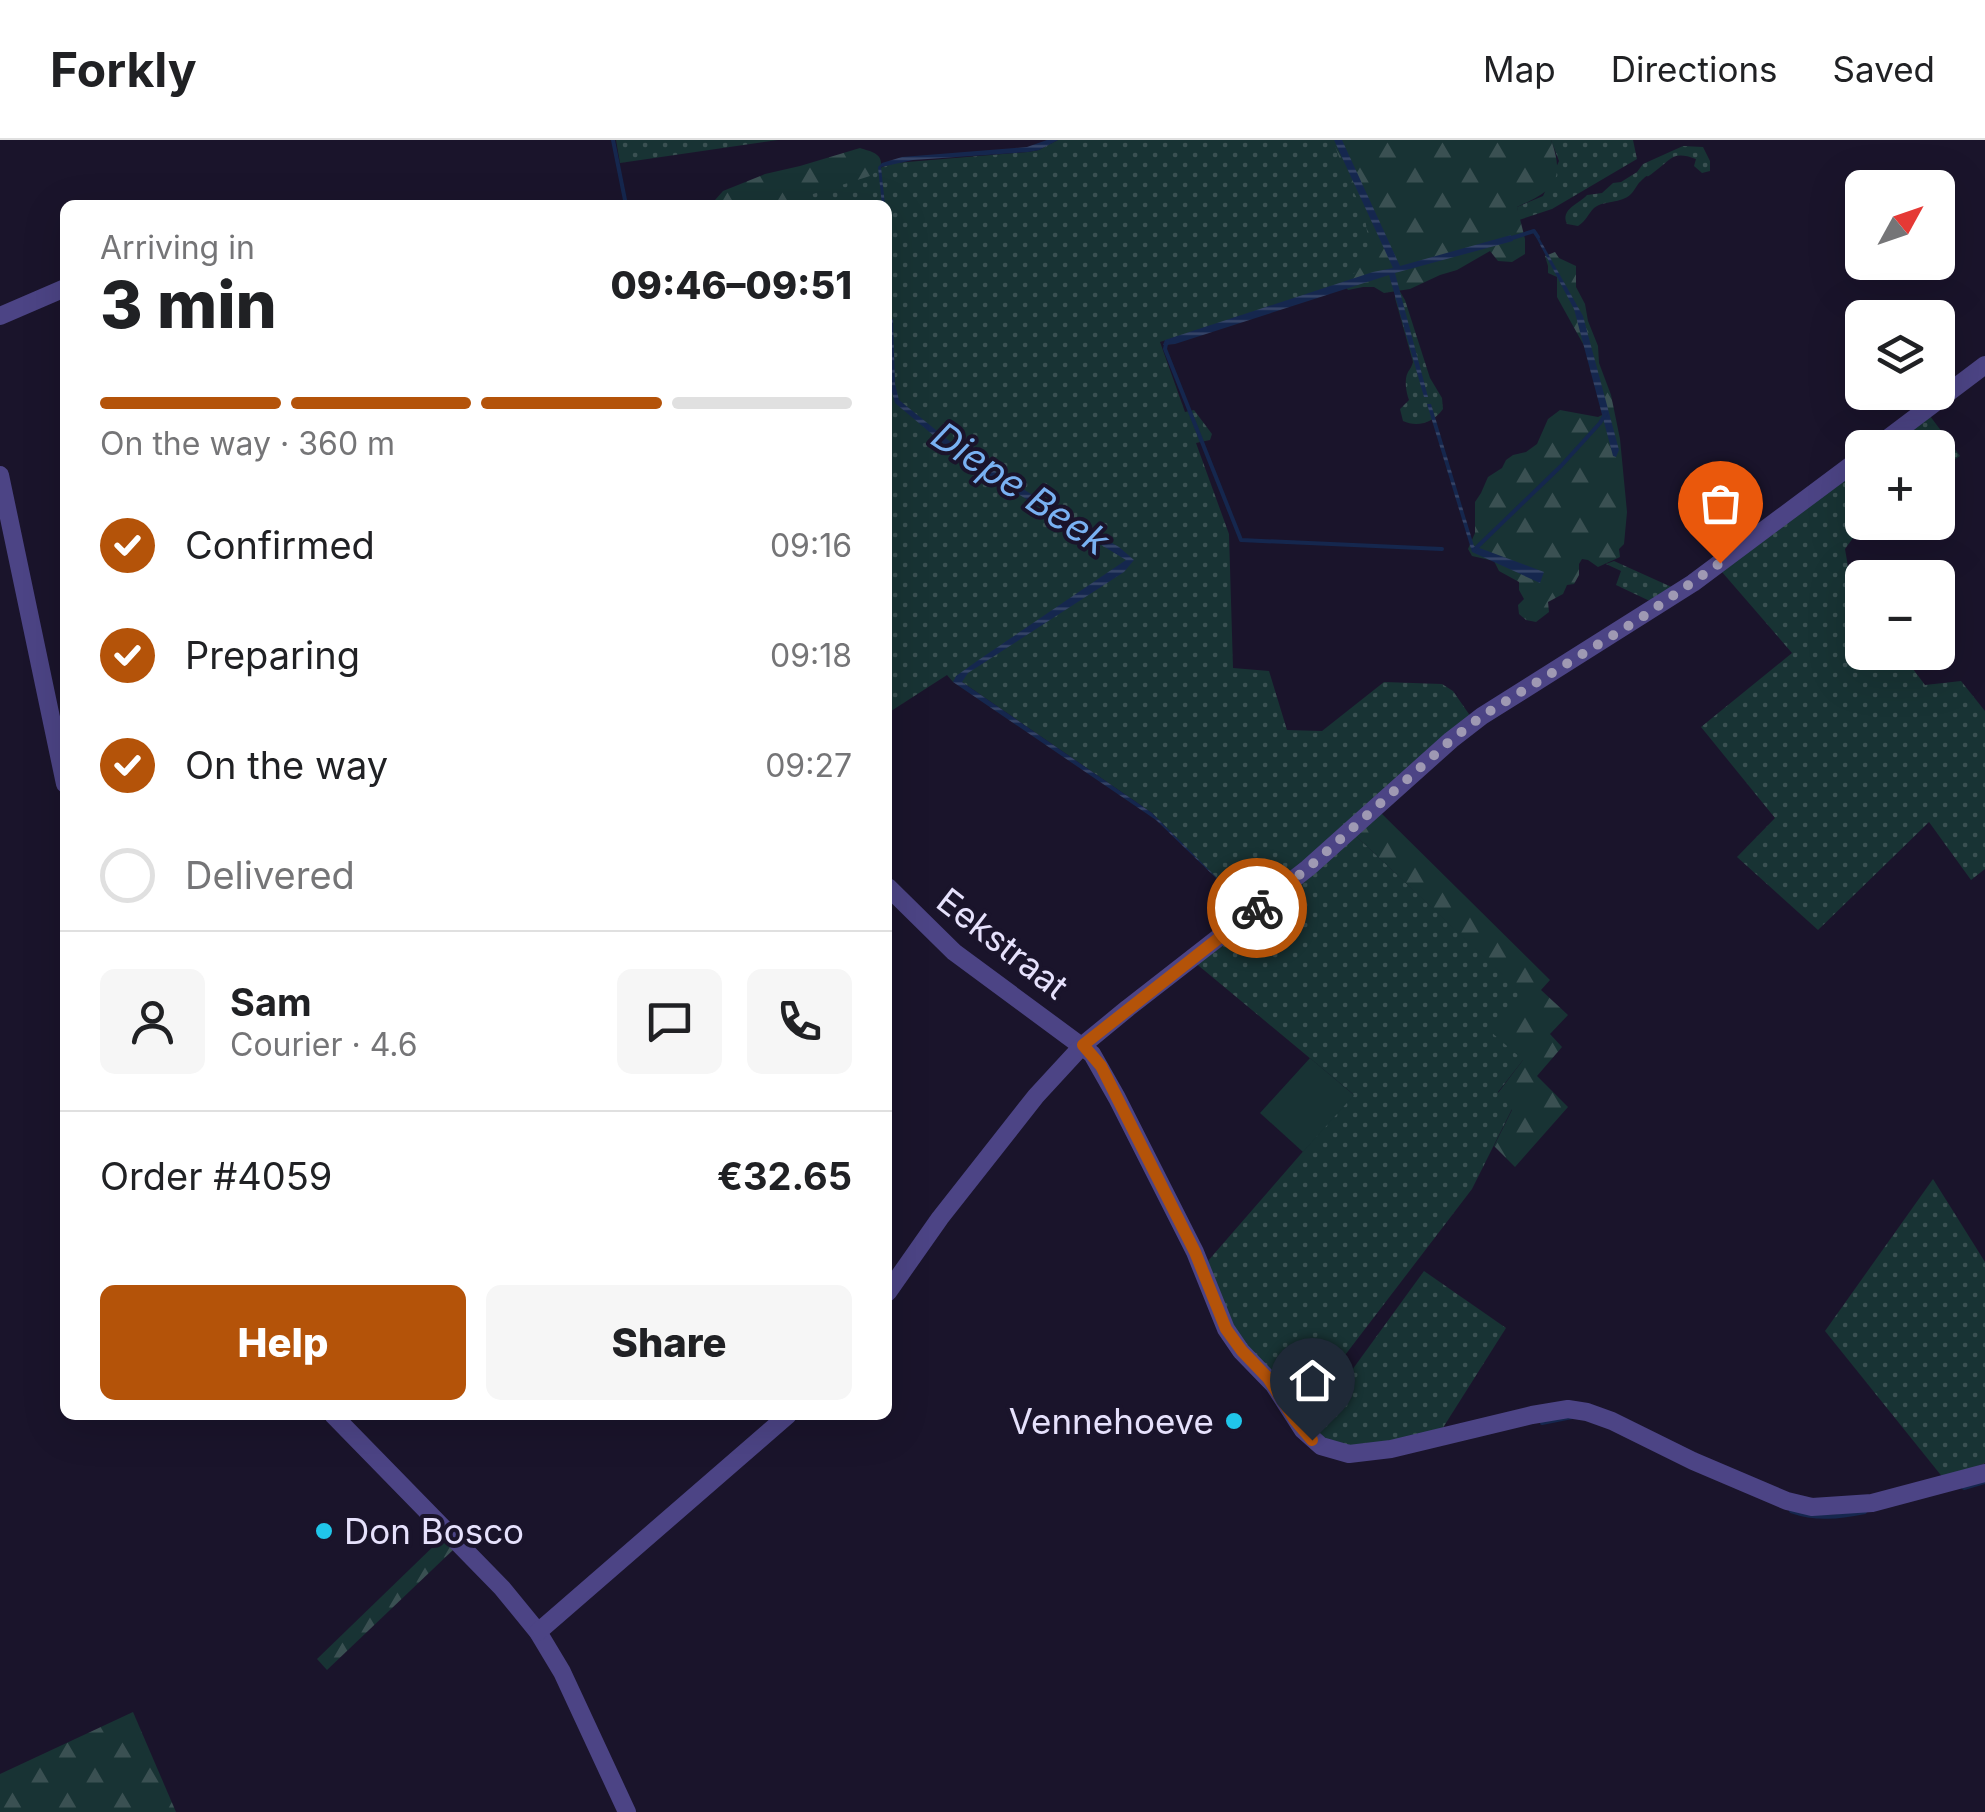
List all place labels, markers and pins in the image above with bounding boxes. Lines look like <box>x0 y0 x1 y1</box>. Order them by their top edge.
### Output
pin <box>1678 461 1763 564</box>
pin <box>1270 1338 1355 1441</box>
place label: Vennehoeve <box>1009 1400 1214 1442</box>
marker: Vennehoeve <box>1223 1410 1245 1432</box>
place label: Don Bosco <box>344 1510 524 1552</box>
marker: Don Bosco <box>313 1520 335 1542</box>

